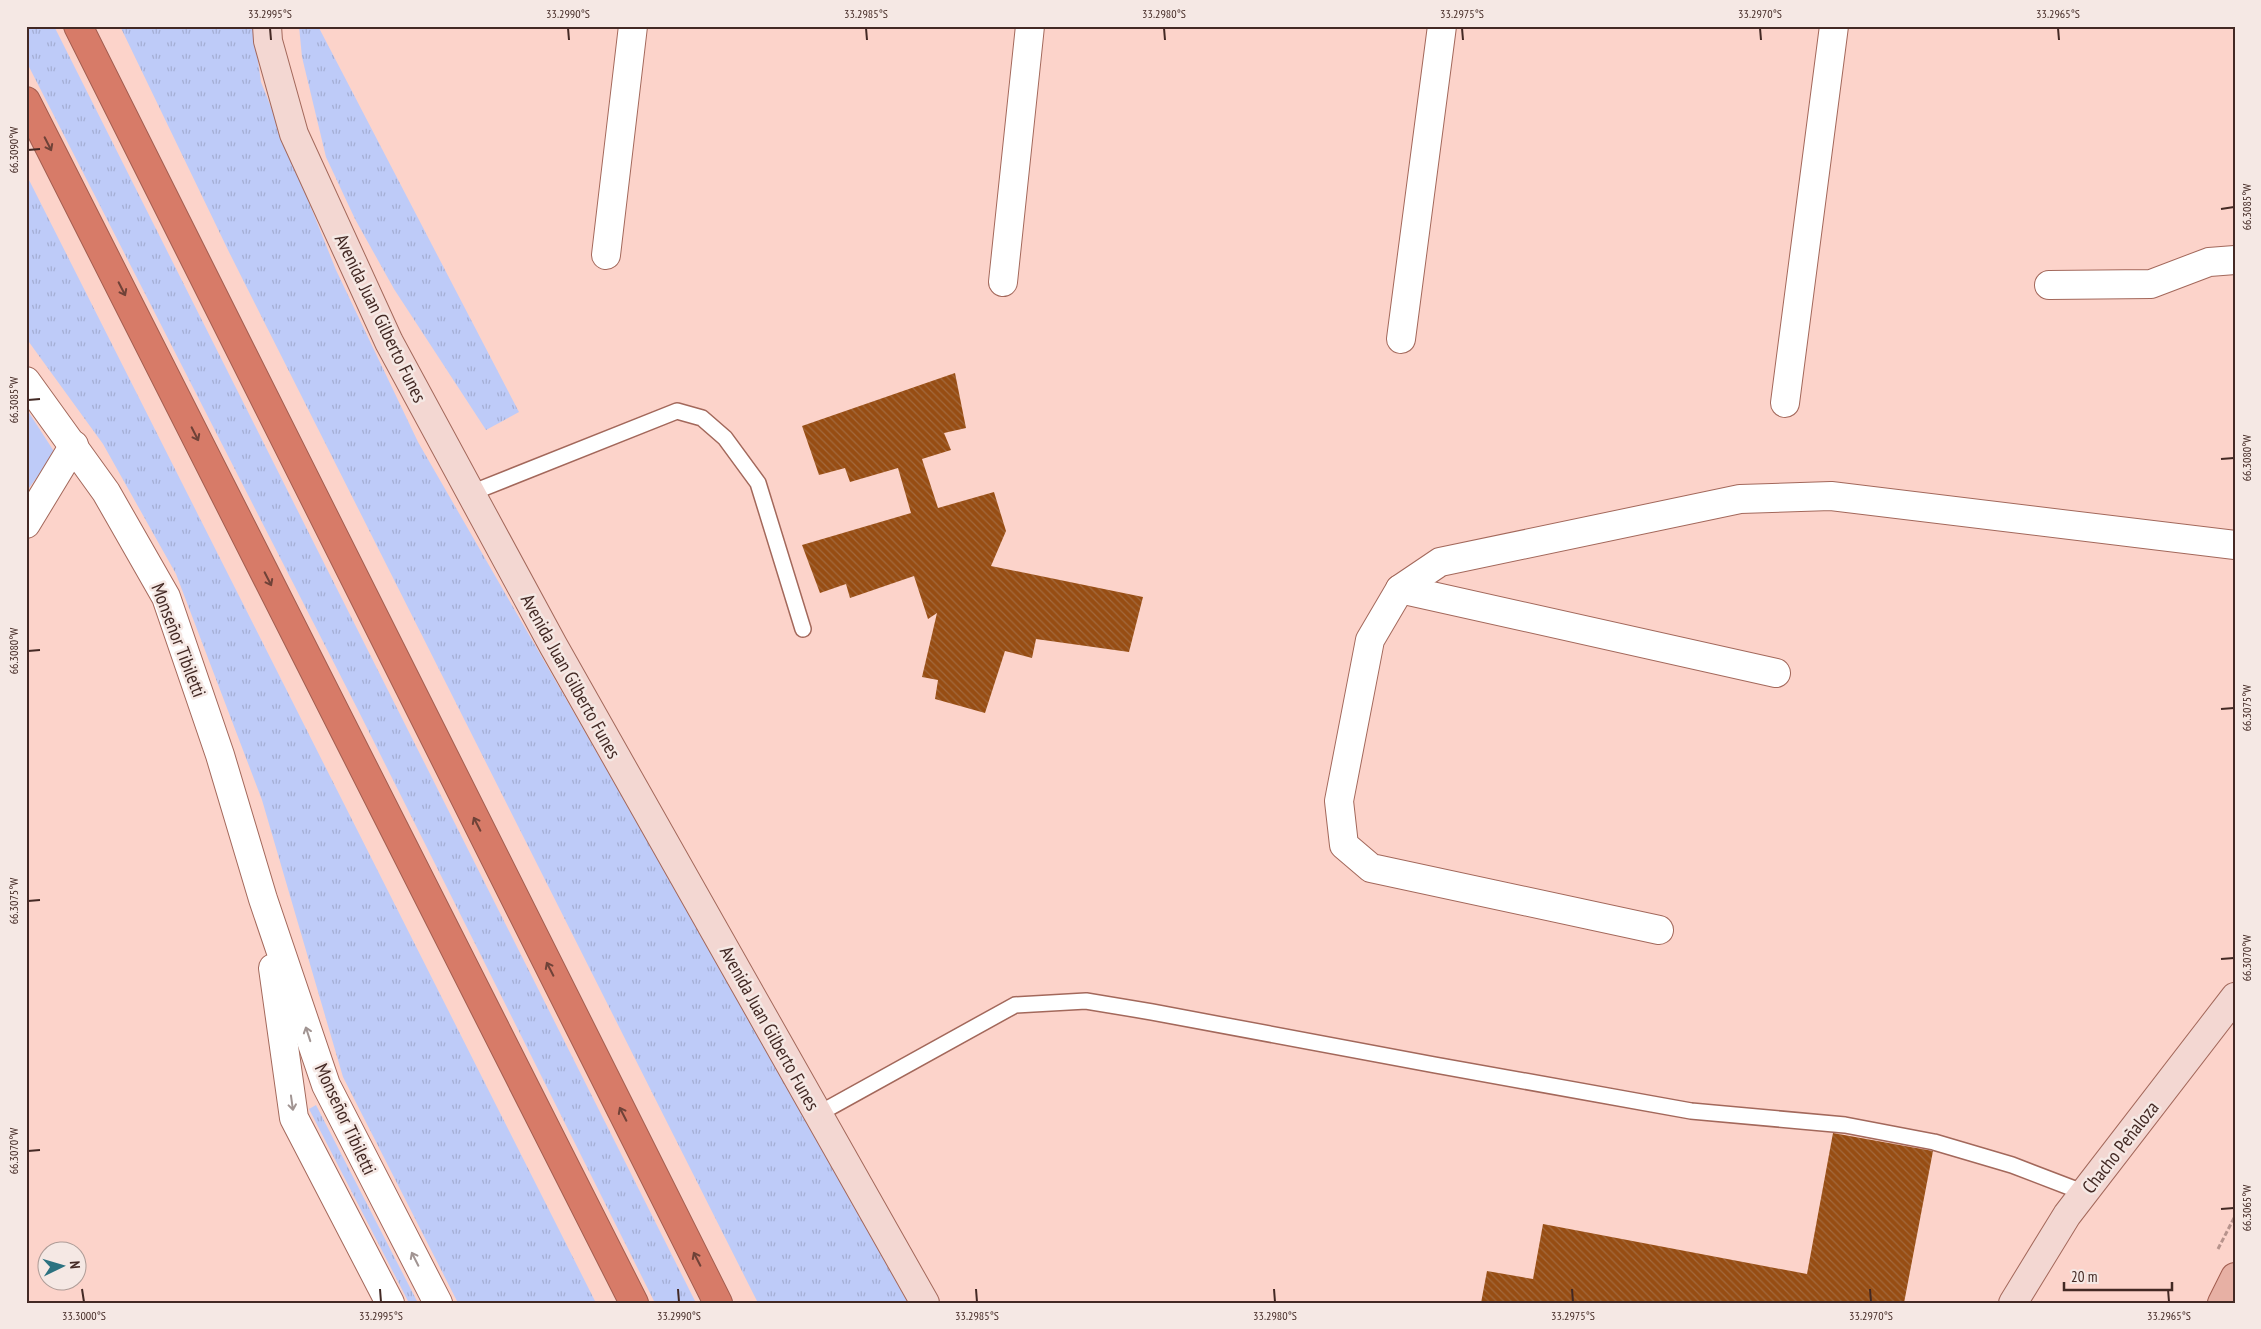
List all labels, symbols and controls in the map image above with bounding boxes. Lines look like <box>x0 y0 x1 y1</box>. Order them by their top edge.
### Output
text: 33.2995°S <box>248 6 292 21</box>
text: 33.2990°S <box>546 6 590 21</box>
text: 33.2985°S <box>844 6 888 21</box>
text: 33.2980°S <box>1142 6 1186 21</box>
text: 33.2975°S <box>1440 6 1484 21</box>
text: 33.2970°S <box>1738 6 1782 21</box>
text: 33.2965°S <box>2036 6 2080 21</box>
text: 66.3090°W <box>6 127 21 173</box>
one-way arrow <box>44 136 53 151</box>
text: 66.3085°W <box>2239 184 2254 230</box>
street label: Avenida Juan Gilberto Funes <box>330 230 432 406</box>
one-way arrow <box>117 281 127 296</box>
text: 66.3085°W <box>6 377 21 423</box>
one-way arrow <box>191 426 200 441</box>
text: 66.3080°W <box>2239 435 2254 481</box>
one-way arrow <box>264 571 273 586</box>
street label: Monseñor Tibiletti <box>146 580 212 700</box>
street label: Avenida Juan Gilberto Funes <box>516 590 626 762</box>
text: 66.3080°W <box>6 628 21 674</box>
text: 66.3075°W <box>2239 685 2254 731</box>
one-way arrow <box>472 817 482 832</box>
text: 66.3075°W <box>6 878 21 924</box>
text: 66.3070°W <box>2239 935 2254 981</box>
street label: Avenida Juan Gilberto Funes <box>715 942 825 1114</box>
one-way arrow <box>545 962 554 977</box>
one-way arrow <box>303 1026 313 1042</box>
street label: Monseñor Tibiletti <box>310 1060 382 1178</box>
one-way arrow <box>288 1095 298 1111</box>
street label: Chacho Peñaloza <box>2076 1096 2164 1198</box>
one-way arrow <box>618 1107 627 1122</box>
text: 66.3070°W <box>6 1128 21 1174</box>
text: 66.3065°W <box>2239 1185 2254 1231</box>
north arrow <box>38 1242 88 1292</box>
one-way arrow <box>410 1252 420 1267</box>
one-way arrow <box>691 1252 701 1267</box>
scale bar <box>2064 1259 2171 1291</box>
text: N <box>66 1260 84 1269</box>
text: 20 m <box>2071 1267 2097 1286</box>
text: 33.3000°S <box>62 1308 106 1323</box>
text: 33.2995°S <box>359 1308 403 1323</box>
text: 33.2990°S <box>657 1308 701 1323</box>
text: 33.2985°S <box>955 1308 999 1323</box>
text: 33.2980°S <box>1253 1308 1297 1323</box>
text: 33.2975°S <box>1551 1308 1595 1323</box>
text: 33.2970°S <box>1849 1308 1893 1323</box>
text: 33.2965°S <box>2147 1308 2191 1323</box>

